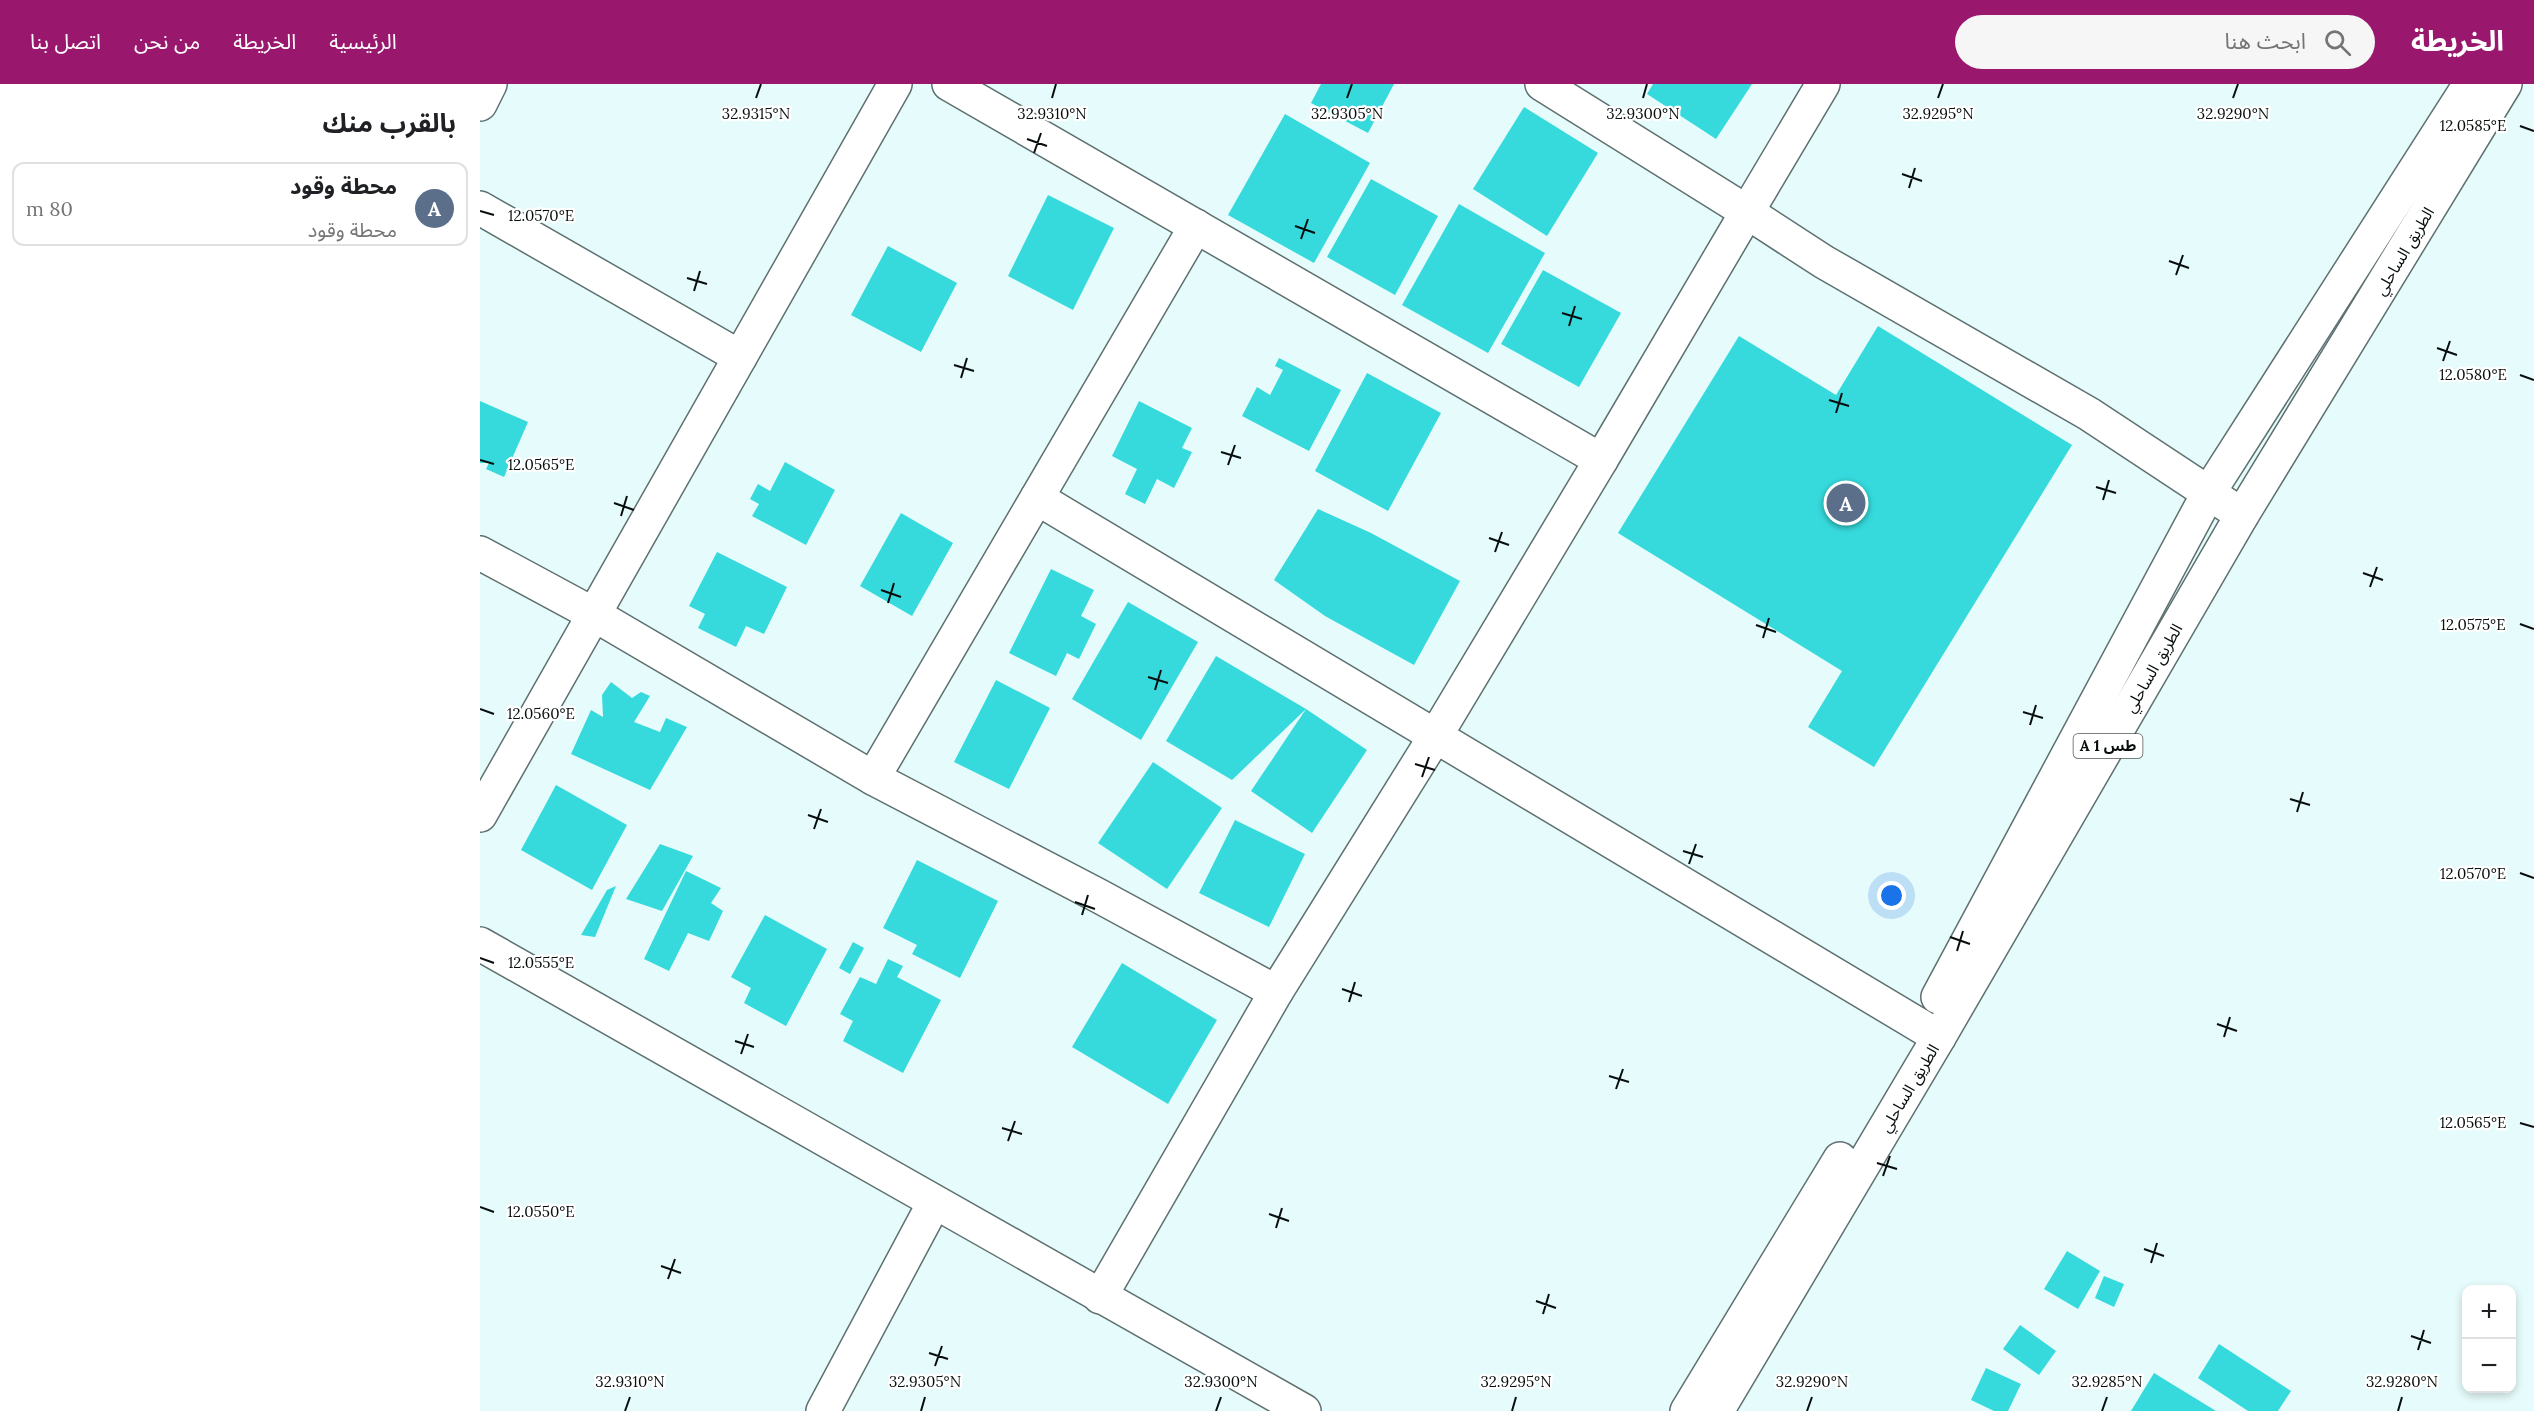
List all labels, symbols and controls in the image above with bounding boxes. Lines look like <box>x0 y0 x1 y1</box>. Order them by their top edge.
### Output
search box <box>1955 15 2375 69</box>
text: الخريطة <box>2411 23 2504 59</box>
icon: search <box>2321 26 2354 59</box>
text: ابحث هنا <box>2224 27 2306 55</box>
text: اتصل بنا <box>30 28 101 55</box>
text: من نحن <box>134 28 200 55</box>
text: الخريطة <box>233 28 296 55</box>
text: الرئيسية <box>329 28 397 55</box>
text: 32.9315°N <box>722 104 790 123</box>
text: 32.9310°N <box>1017 104 1087 123</box>
text: 32.9305°N <box>1311 104 1383 123</box>
text: 32.9300°N <box>1606 104 1680 123</box>
text: 32.9295°N <box>1902 104 1974 123</box>
text: 32.9290°N <box>2197 104 2269 123</box>
text: بالقرب منك <box>322 106 456 139</box>
text: 12.0585°E <box>2440 116 2506 135</box>
text: محطة وقود <box>290 172 397 200</box>
text: 80 m <box>26 196 73 221</box>
text: A <box>428 196 441 221</box>
street label: الطريق الساحلي <box>2370 203 2440 300</box>
text: 12.0570°E <box>508 206 574 225</box>
text: محطة وقود <box>308 217 397 242</box>
text: 12.0580°E <box>2439 365 2507 384</box>
text: 12.0565°E <box>508 455 574 474</box>
pin: A <box>1826 480 1866 526</box>
text: 12.0575°E <box>2441 615 2505 634</box>
street label: الطريق الساحلي <box>2120 620 2189 717</box>
text: 12.0560°E <box>507 704 575 723</box>
road number: A 1 طس <box>2074 734 2142 758</box>
text: 12.0570°E <box>2440 864 2506 883</box>
your location <box>1877 881 1906 910</box>
text: 12.0555°E <box>508 953 574 972</box>
street label: الطريق الساحلي <box>1875 1040 1945 1137</box>
text: 12.0565°E <box>2440 1113 2506 1132</box>
text: 12.0550°E <box>507 1202 575 1221</box>
map controls <box>2462 1285 2516 1393</box>
button: + <box>2462 1285 2516 1339</box>
button: − <box>2462 1339 2516 1393</box>
text: 32.9310°N <box>595 1372 665 1391</box>
text: 32.9305°N <box>889 1372 961 1391</box>
text: 32.9300°N <box>1184 1372 1258 1391</box>
text: 32.9295°N <box>1480 1372 1552 1391</box>
text: 32.9290°N <box>1776 1372 1848 1391</box>
text: 32.9285°N <box>2072 1372 2142 1391</box>
text: 32.9280°N <box>2366 1372 2438 1391</box>

